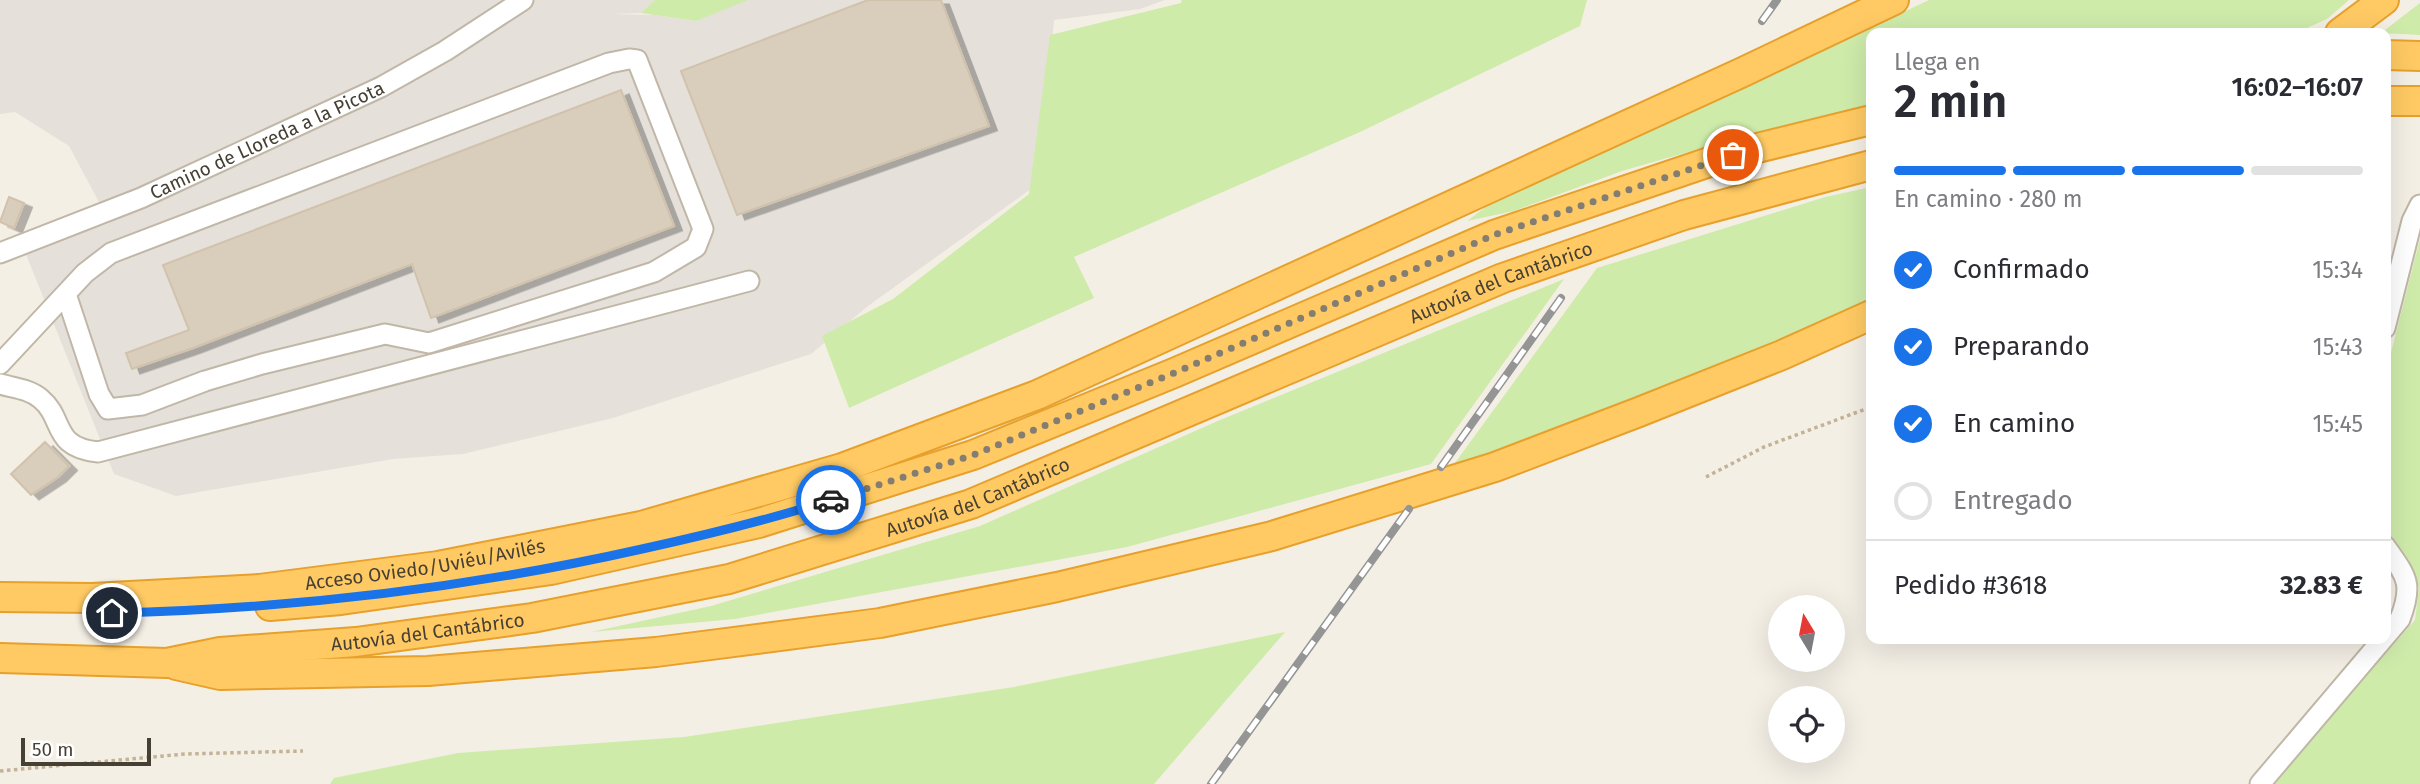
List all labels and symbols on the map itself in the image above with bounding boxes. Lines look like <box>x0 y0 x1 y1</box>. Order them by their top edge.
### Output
street label: Camino de Lloreda a la Picota <box>146 76 388 204</box>
pin <box>1703 125 1763 185</box>
street label: Autovía del Cantábrico <box>1406 237 1596 328</box>
street label: Autovía del Cantábrico <box>883 452 1073 542</box>
courier <box>796 465 866 535</box>
street label: Acceso Oviedo/Uviéu/Avilés <box>304 534 547 595</box>
pin <box>82 583 142 643</box>
north arrow <box>1768 595 1844 672</box>
street label: Autovía del Cantábrico <box>330 608 526 656</box>
scale bar <box>21 735 150 767</box>

